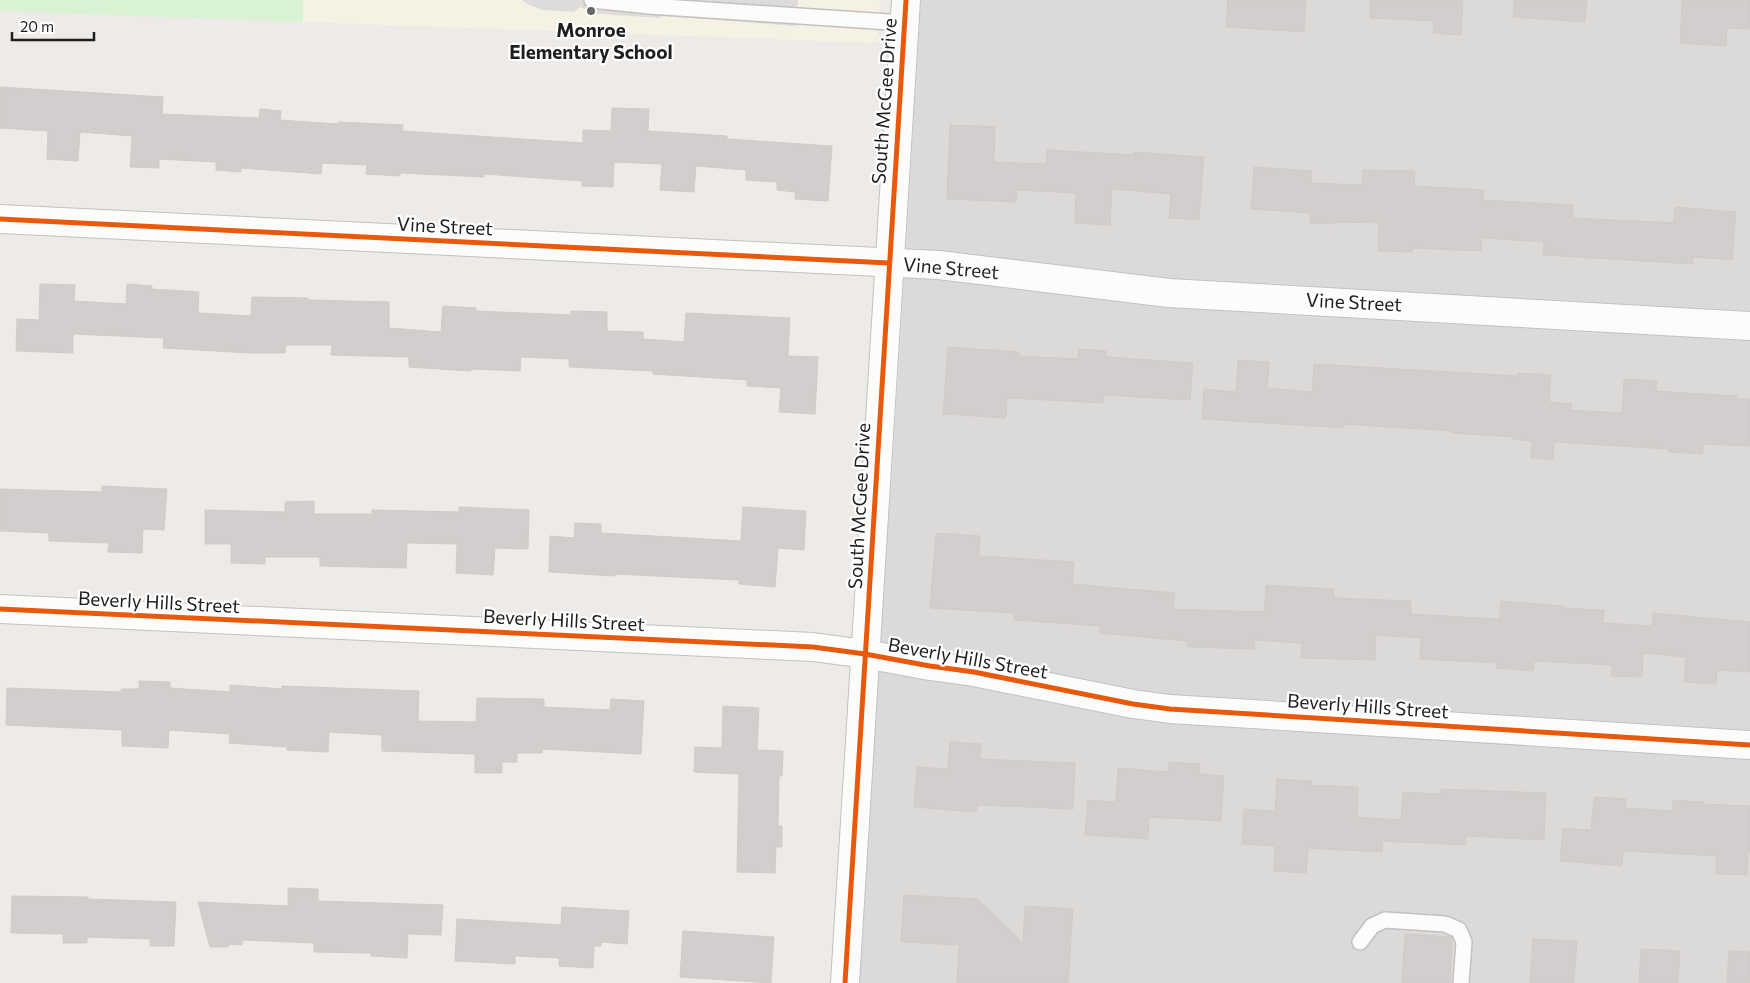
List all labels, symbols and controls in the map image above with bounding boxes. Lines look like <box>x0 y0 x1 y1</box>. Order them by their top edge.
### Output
marker: Monroe Elementary School <box>585 5 597 17</box>
scale bar <box>12 10 95 42</box>
text: 20 m <box>20 17 54 35</box>
street label: South McGee Drive <box>866 17 901 185</box>
place label: Monroe Elementary School <box>509 18 673 63</box>
street label: Vine Street <box>396 211 494 240</box>
street label: Vine Street <box>902 252 1000 283</box>
street label: Vine Street <box>1305 287 1403 316</box>
street label: South McGee Drive <box>843 422 874 590</box>
street label: Beverly Hills Street <box>77 586 241 617</box>
street label: Beverly Hills Street <box>482 604 646 635</box>
street label: Beverly Hills Street <box>886 632 1050 683</box>
street label: Beverly Hills Street <box>1286 688 1450 723</box>

